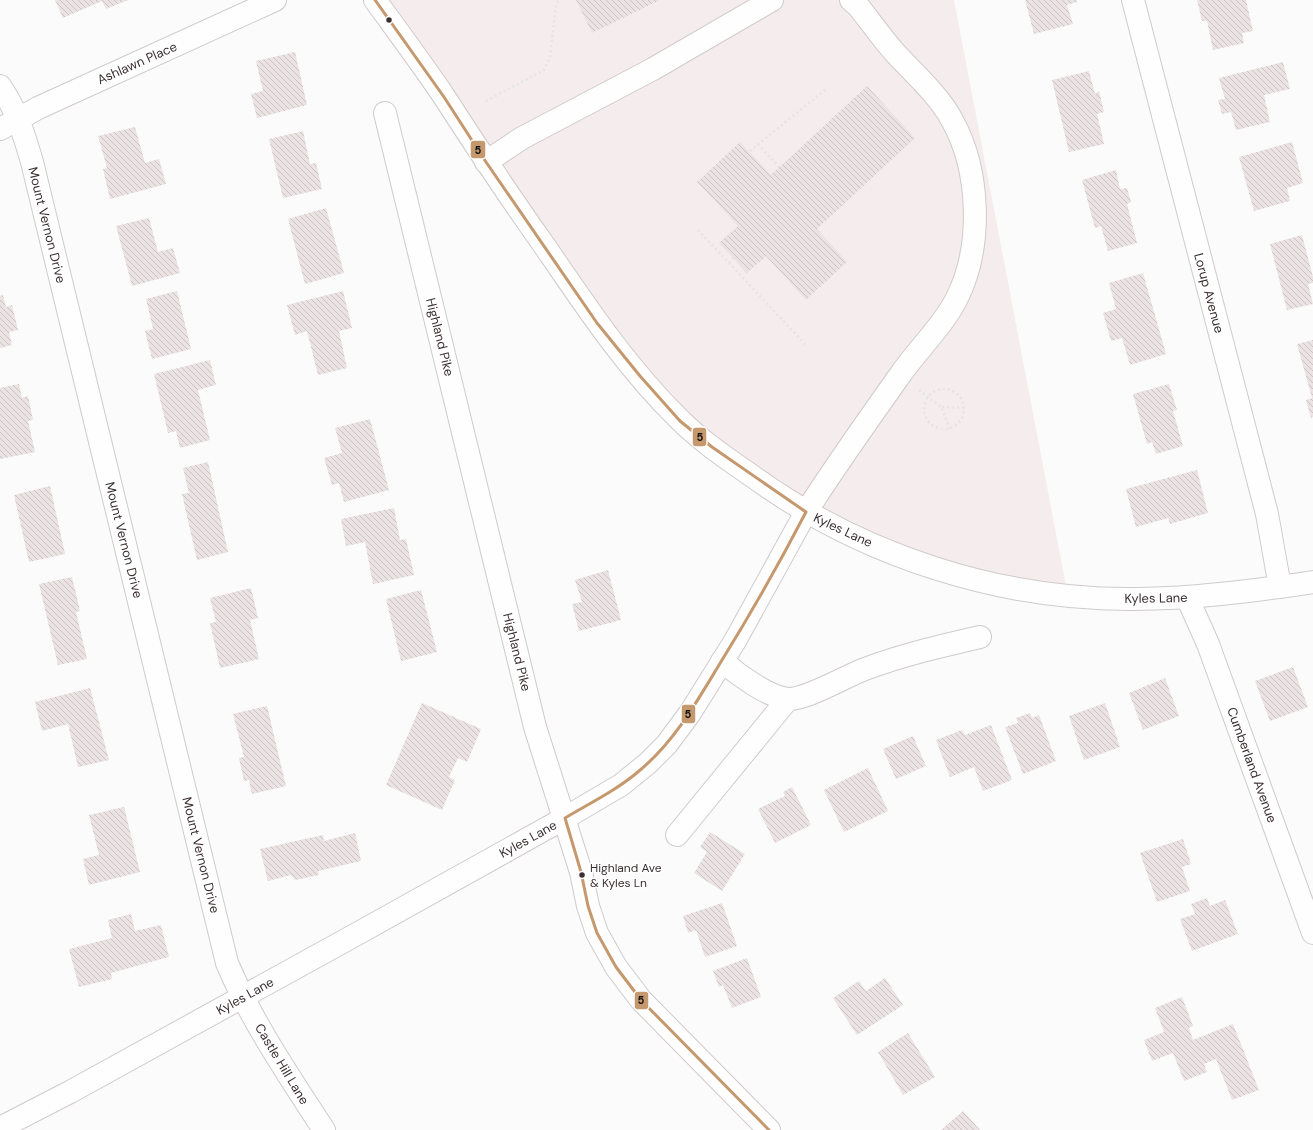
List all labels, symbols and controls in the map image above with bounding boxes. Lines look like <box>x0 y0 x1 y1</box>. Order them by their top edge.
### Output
unlabelled marker <box>384 15 394 25</box>
street label: Ashlawn Place <box>94 38 180 88</box>
line badge: 5 <box>470 140 486 159</box>
text: 5 <box>475 143 482 157</box>
street label: Mount Vernon Drive <box>24 165 70 285</box>
street label: Lorup Avenue <box>1190 251 1228 335</box>
street label: Highland Pike <box>422 296 458 378</box>
line badge: 5 <box>692 427 707 447</box>
text: 5 <box>697 430 704 444</box>
street label: Mount Vernon Drive <box>101 480 147 600</box>
street label: Kyles Lane <box>811 509 875 551</box>
street label: Kyles Lane <box>1124 589 1188 607</box>
street label: Highland Pike <box>499 611 535 693</box>
line badge: 5 <box>681 704 696 724</box>
street label: Cumberland Avenue <box>1223 705 1281 825</box>
text: 5 <box>685 707 692 721</box>
street label: Mount Vernon Drive <box>178 795 224 915</box>
street label: Kyles Lane <box>496 816 560 862</box>
place label: Highland Ave & Kyles Ln <box>590 860 662 891</box>
marker: Highland Ave & Kyles Ln <box>577 870 587 880</box>
street label: Kyles Lane <box>213 973 277 1019</box>
line badge: 5 <box>634 991 649 1010</box>
text: 5 <box>638 993 645 1007</box>
street label: Castle Hill Lane <box>251 1020 313 1108</box>

